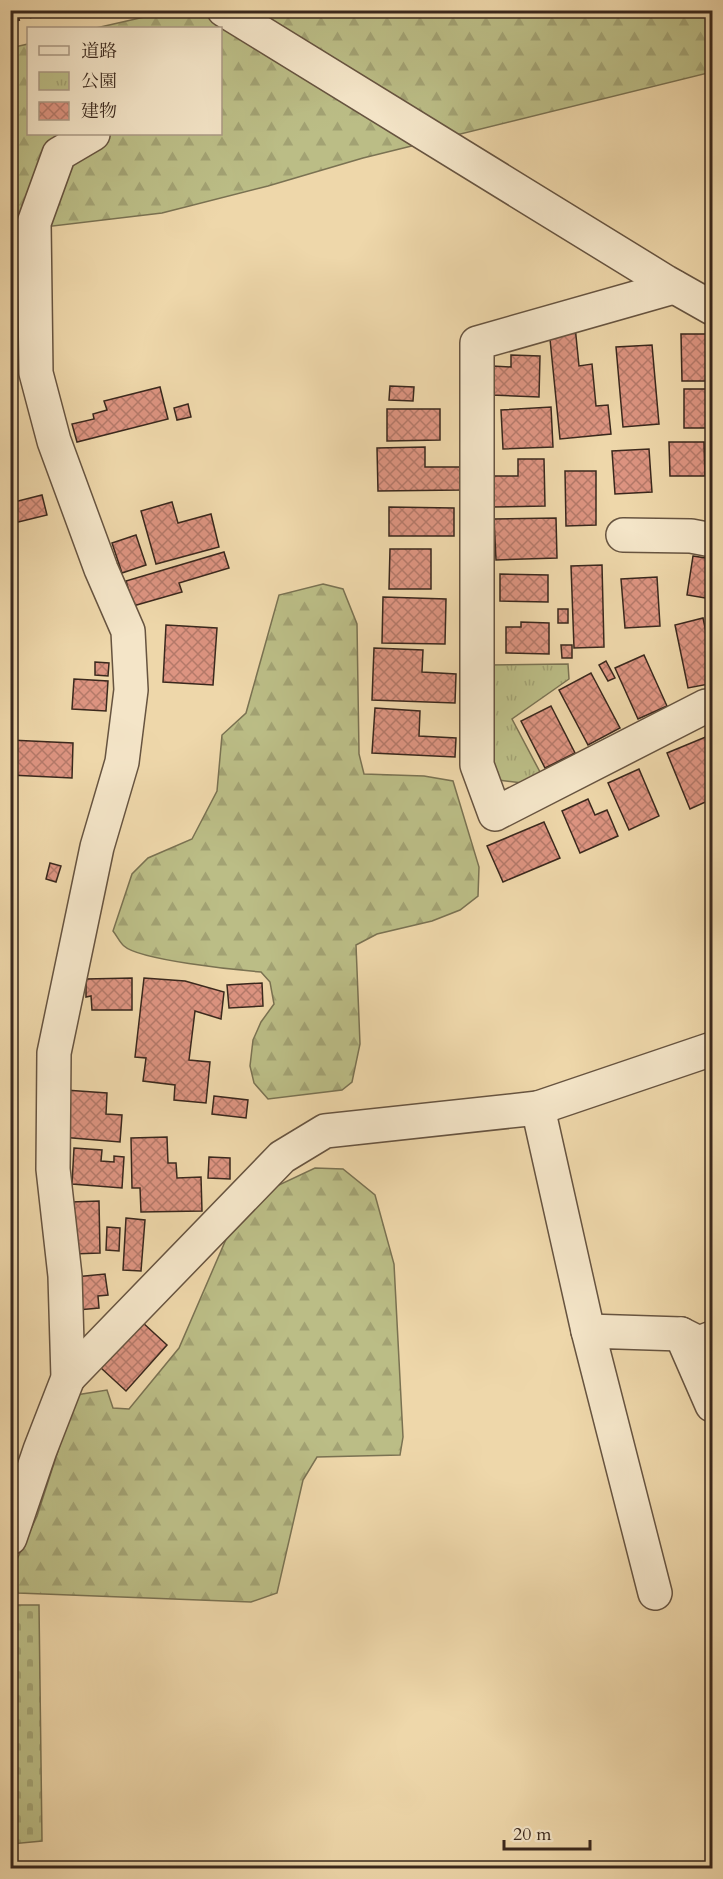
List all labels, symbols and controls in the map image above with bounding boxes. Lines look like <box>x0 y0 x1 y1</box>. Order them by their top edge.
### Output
legend <box>27 27 222 135</box>
text: 道路 <box>81 39 117 64</box>
text: 公園 <box>81 69 117 94</box>
text: 建物 <box>81 99 117 124</box>
scale bar <box>504 1813 590 1851</box>
text: 20 m <box>513 1822 552 1847</box>

